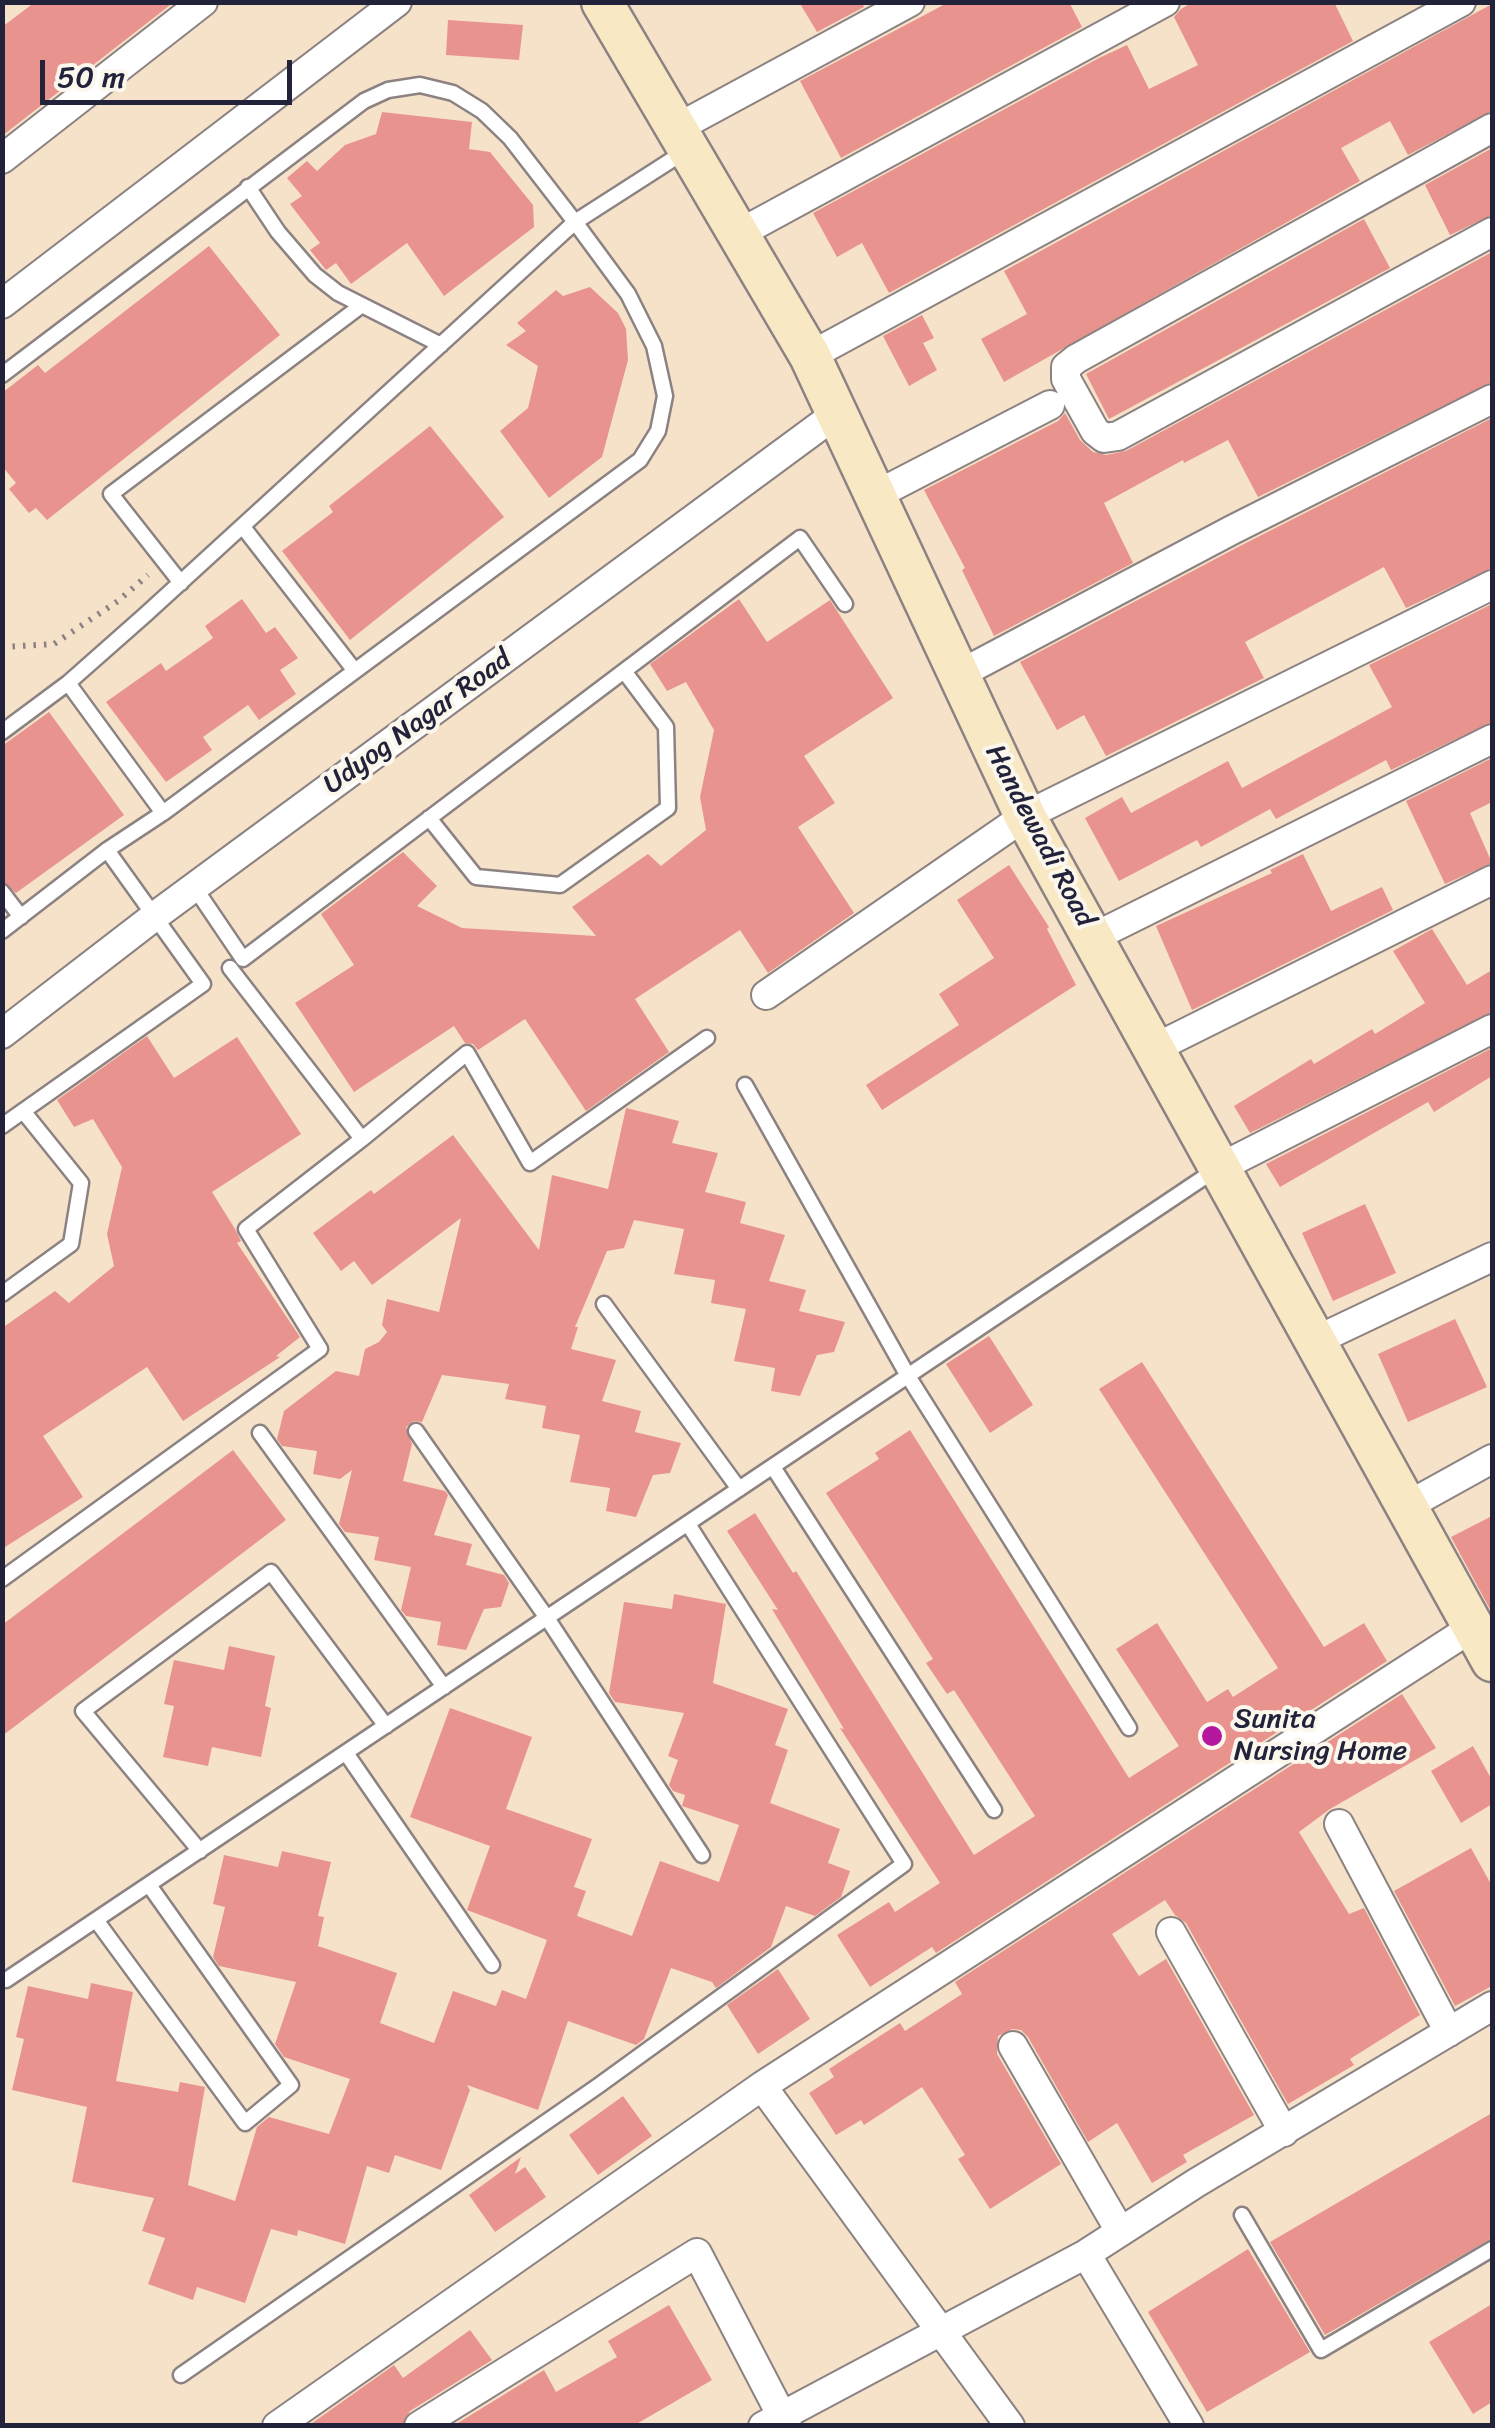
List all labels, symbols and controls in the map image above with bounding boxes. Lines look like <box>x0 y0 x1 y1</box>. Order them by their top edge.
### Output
scale bar <box>45 40 298 102</box>
text: 50 m <box>57 50 125 104</box>
street label: Udyog Nagar Road <box>318 644 518 802</box>
street label: Handewadi Road <box>977 739 1101 933</box>
place label: Sunita Nursing Home <box>1234 1703 1407 1769</box>
marker: Sunita Nursing Home <box>1199 1723 1225 1749</box>

